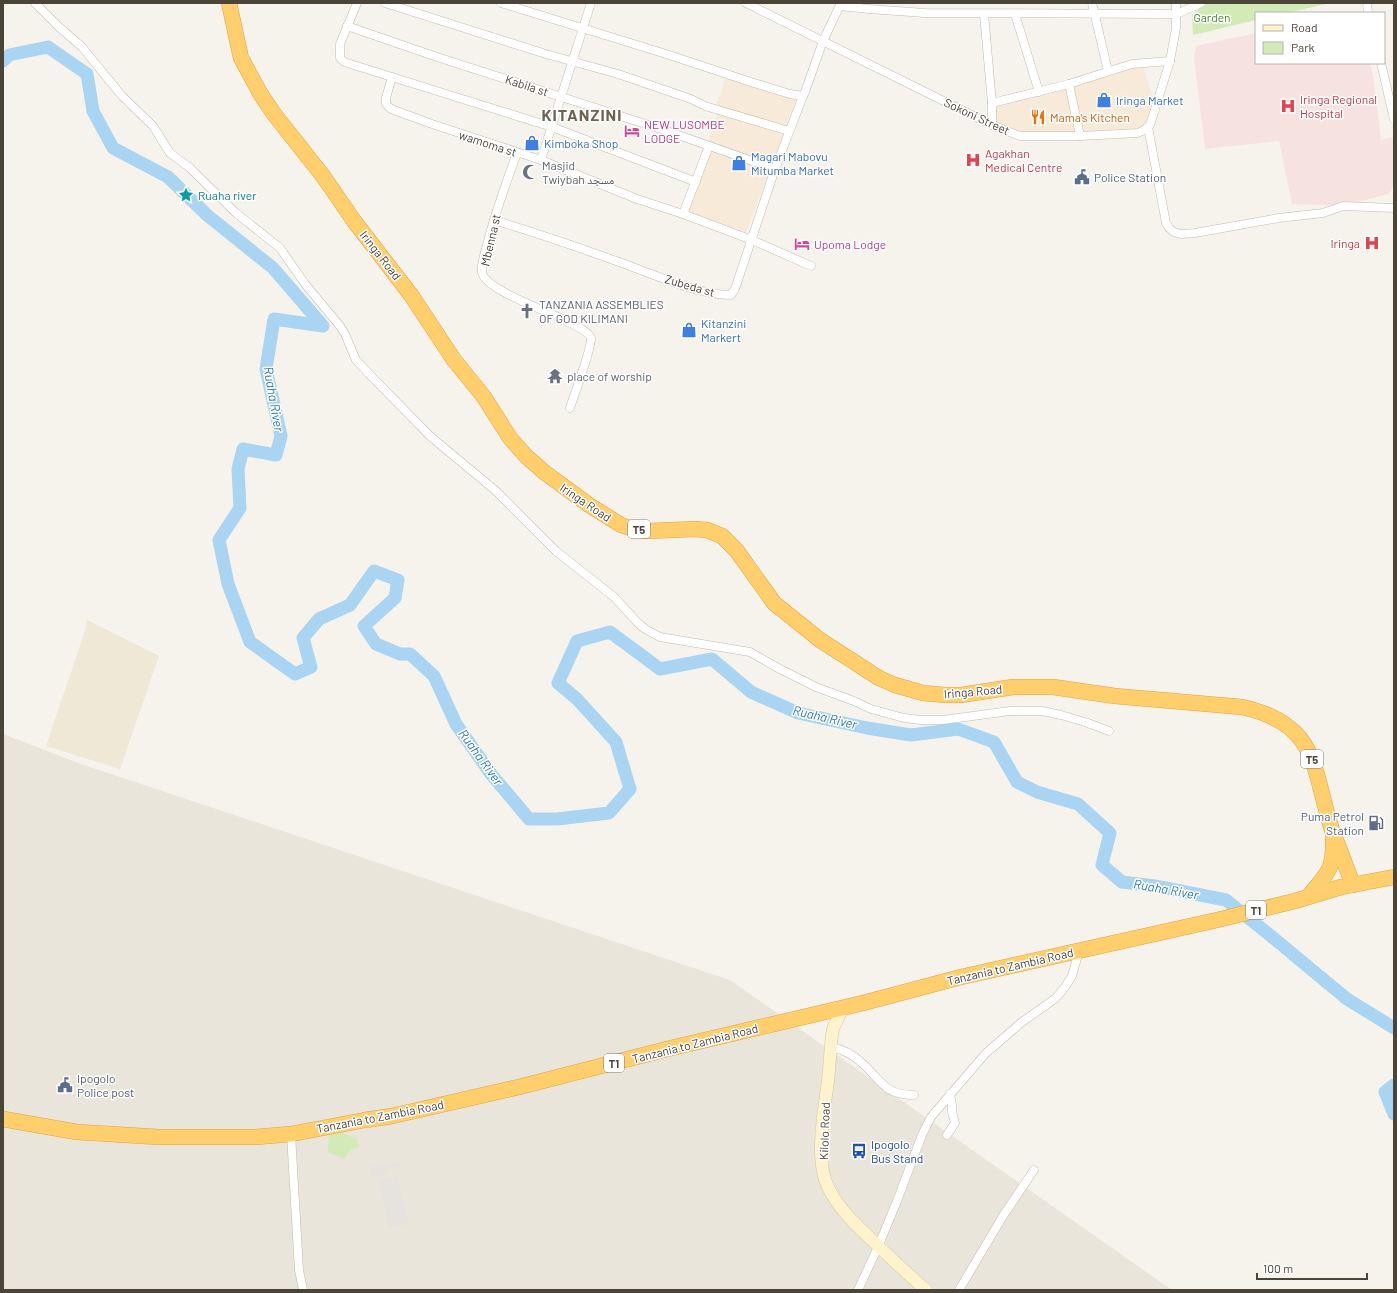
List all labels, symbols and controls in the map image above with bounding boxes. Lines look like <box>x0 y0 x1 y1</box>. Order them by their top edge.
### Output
park label: Garden <box>1193 10 1231 24</box>
legend <box>1255 12 1385 64</box>
text: Road <box>1291 20 1318 34</box>
text: Park <box>1291 40 1315 54</box>
street label: Kabila st <box>504 71 550 99</box>
shop icon: Iringa Market <box>1095 91 1113 109</box>
place label: Iringa Regional Hospital <box>1300 92 1377 120</box>
place label: Iringa Market <box>1116 93 1184 107</box>
street label: Sokoni Street <box>942 95 1012 137</box>
hospital icon: Iringa Regional Hospital <box>1279 97 1297 115</box>
district label: KITANZINI <box>542 105 622 124</box>
restaurant icon: Mama's Kitchen <box>1029 108 1047 126</box>
place label: Mama's Kitchen <box>1050 110 1130 124</box>
place label: NEW LUSOMBE LODGE <box>644 117 725 145</box>
hotel icon: NEW LUSOMBE LODGE <box>623 122 641 140</box>
street label: wamoma st <box>457 127 519 159</box>
shop icon: Kimboka Shop <box>523 134 541 152</box>
place label: Kimboka Shop <box>544 136 618 150</box>
place label: Agakhan Medical Centre <box>985 146 1062 174</box>
place label: Magari Mabovu Mitumba Market <box>751 149 834 177</box>
hospital icon: Agakhan Medical Centre <box>964 151 982 169</box>
shop icon: Magari Mabovu Mitumba Market <box>730 154 748 172</box>
place label: Masjid Twiybah مسجد <box>542 158 614 187</box>
mosque icon: Masjid Twiybah مسجد <box>521 163 539 181</box>
public building icon: Police Station <box>1073 168 1091 186</box>
place label: Police Station <box>1094 170 1166 184</box>
place icon: Ruaha river <box>177 186 195 204</box>
place label: Ruaha river <box>198 188 257 202</box>
street label: Mbenna st <box>477 213 503 267</box>
street label: Iringa Road <box>357 228 405 282</box>
hospital icon: Iringa <box>1363 234 1381 252</box>
hotel icon: Upoma Lodge <box>793 235 811 253</box>
place label: Iringa <box>1330 236 1360 250</box>
place label: Upoma Lodge <box>814 237 886 251</box>
street label: Zubeda st <box>664 271 716 299</box>
place label: TANZANIA ASSEMBLIES OF GOD KILIMANI <box>539 297 664 325</box>
church icon: TANZANIA ASSEMBLIES OF GOD KILIMANI <box>518 302 536 320</box>
place label: Kitanzini Markert <box>701 316 746 344</box>
shop icon: Kitanzini Markert <box>680 321 698 339</box>
water label: Ruaha River <box>260 365 288 433</box>
temple icon: place of worship <box>546 367 564 385</box>
place label: place of worship <box>567 369 652 383</box>
street label: Iringa Road <box>558 480 614 524</box>
road number: T5 <box>628 520 650 538</box>
street label: Iringa Road <box>943 681 1003 701</box>
water label: Ruaha River <box>791 702 859 732</box>
water label: Ruaha River <box>455 726 507 789</box>
road number: T5 <box>1301 750 1323 768</box>
place label: Puma Petrol Station <box>1301 809 1364 837</box>
fuel station icon: Puma Petrol Station <box>1367 814 1385 832</box>
water label: Ruaha River <box>1132 875 1200 903</box>
road number: T1 <box>1246 901 1266 919</box>
street label: Tanzania to Zambia Road <box>945 945 1075 987</box>
street label: Tanzania to Zambia Road <box>631 1021 759 1065</box>
road number: T1 <box>604 1054 624 1072</box>
place label: Ipogolo Police post <box>77 1071 134 1099</box>
public building icon: Ipogolo Police post <box>56 1076 74 1094</box>
street label: Tanzania to Zambia Road <box>315 1097 445 1135</box>
street label: Kilolo Road <box>816 1102 832 1160</box>
place label: Ipogolo Bus Stand <box>871 1137 923 1165</box>
bus stop icon: Ipogolo Bus Stand <box>850 1142 868 1160</box>
scale bar <box>1257 1255 1367 1281</box>
text: 100 m <box>1263 1261 1293 1275</box>

